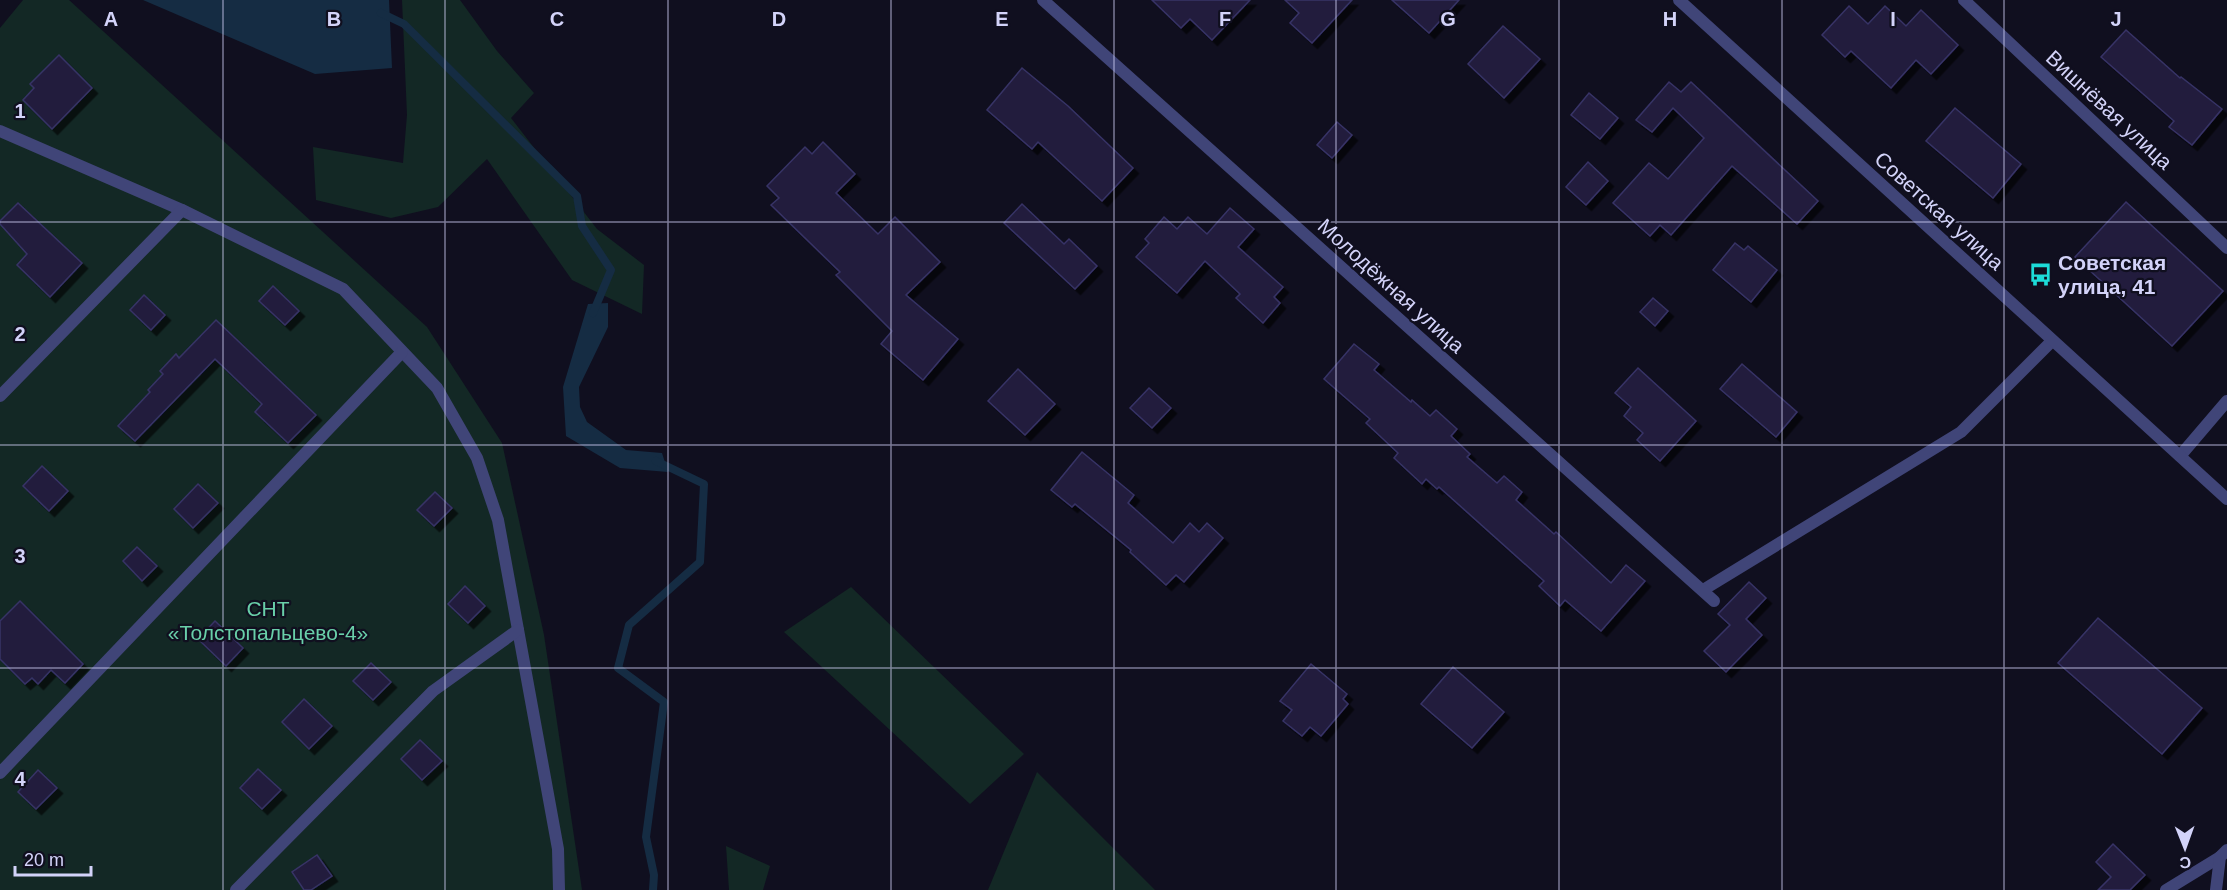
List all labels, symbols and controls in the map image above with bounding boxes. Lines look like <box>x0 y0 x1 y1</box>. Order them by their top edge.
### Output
text: A <box>104 8 118 30</box>
text: B <box>327 8 341 30</box>
text: C <box>550 8 564 30</box>
text: D <box>772 8 786 30</box>
text: E <box>995 8 1009 30</box>
text: F <box>1219 8 1231 30</box>
text: G <box>1440 8 1456 30</box>
text: H <box>1663 8 1677 30</box>
text: I <box>1890 8 1896 30</box>
text: J <box>2110 8 2122 30</box>
street label: Вишнёвая улица <box>2042 46 2177 174</box>
text: 1 <box>14 100 26 122</box>
street label: Советская улица <box>1870 147 2009 275</box>
street label: Молодёжная улица <box>1313 214 1469 358</box>
place label: Советская улица, 41 <box>2058 251 2166 298</box>
bus stop icon: Советская улица, 41 <box>2027 262 2053 288</box>
text: 2 <box>14 323 26 345</box>
text: 3 <box>14 545 26 567</box>
park label: СНТ «Толстопальцево-4» <box>168 597 368 644</box>
text: 4 <box>14 768 26 790</box>
north arrow <box>2155 818 2215 878</box>
scale bar <box>15 839 92 877</box>
text: 20 m <box>24 850 64 870</box>
text: С <box>2179 854 2191 871</box>

